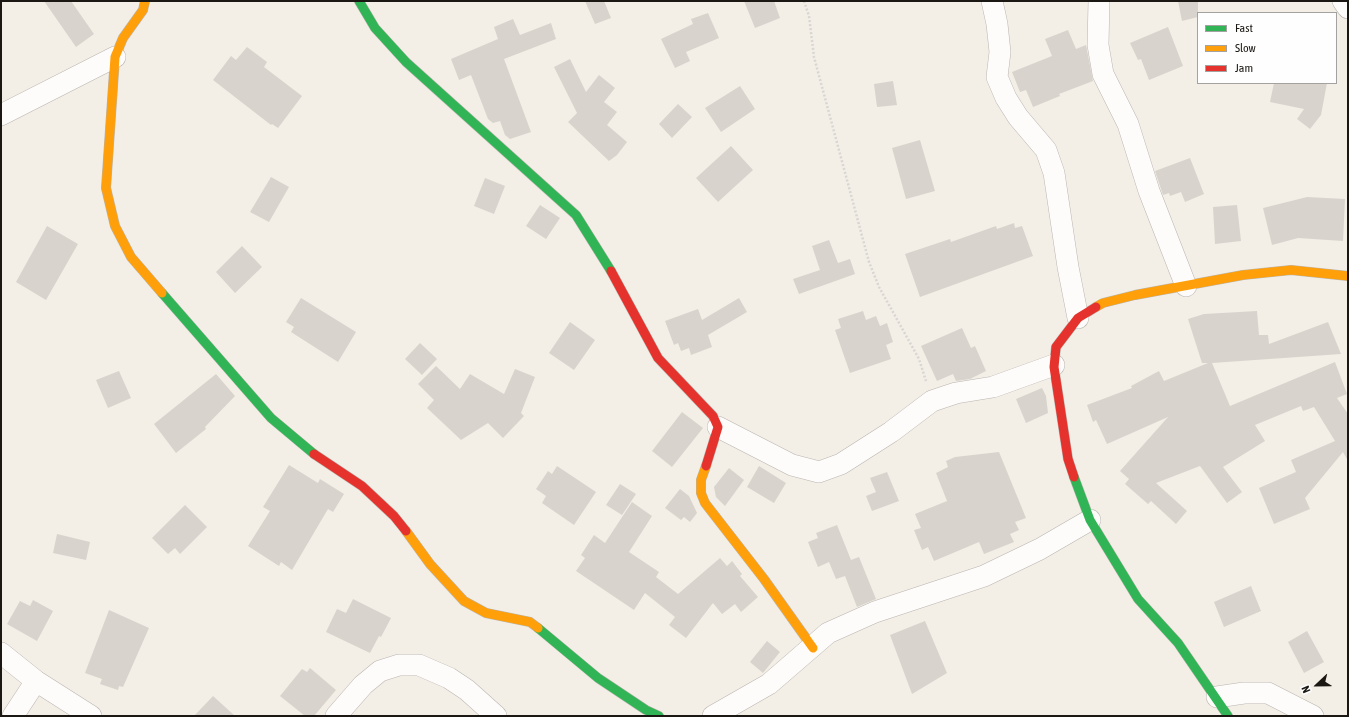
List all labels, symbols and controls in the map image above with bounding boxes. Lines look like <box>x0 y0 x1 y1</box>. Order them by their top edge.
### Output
legend <box>1197 12 1337 84</box>
text: Fast <box>1235 21 1253 35</box>
text: Slow <box>1235 41 1256 55</box>
text: Jam <box>1235 61 1253 75</box>
north arrow <box>1297 665 1337 705</box>
text: N <box>1299 684 1313 695</box>

